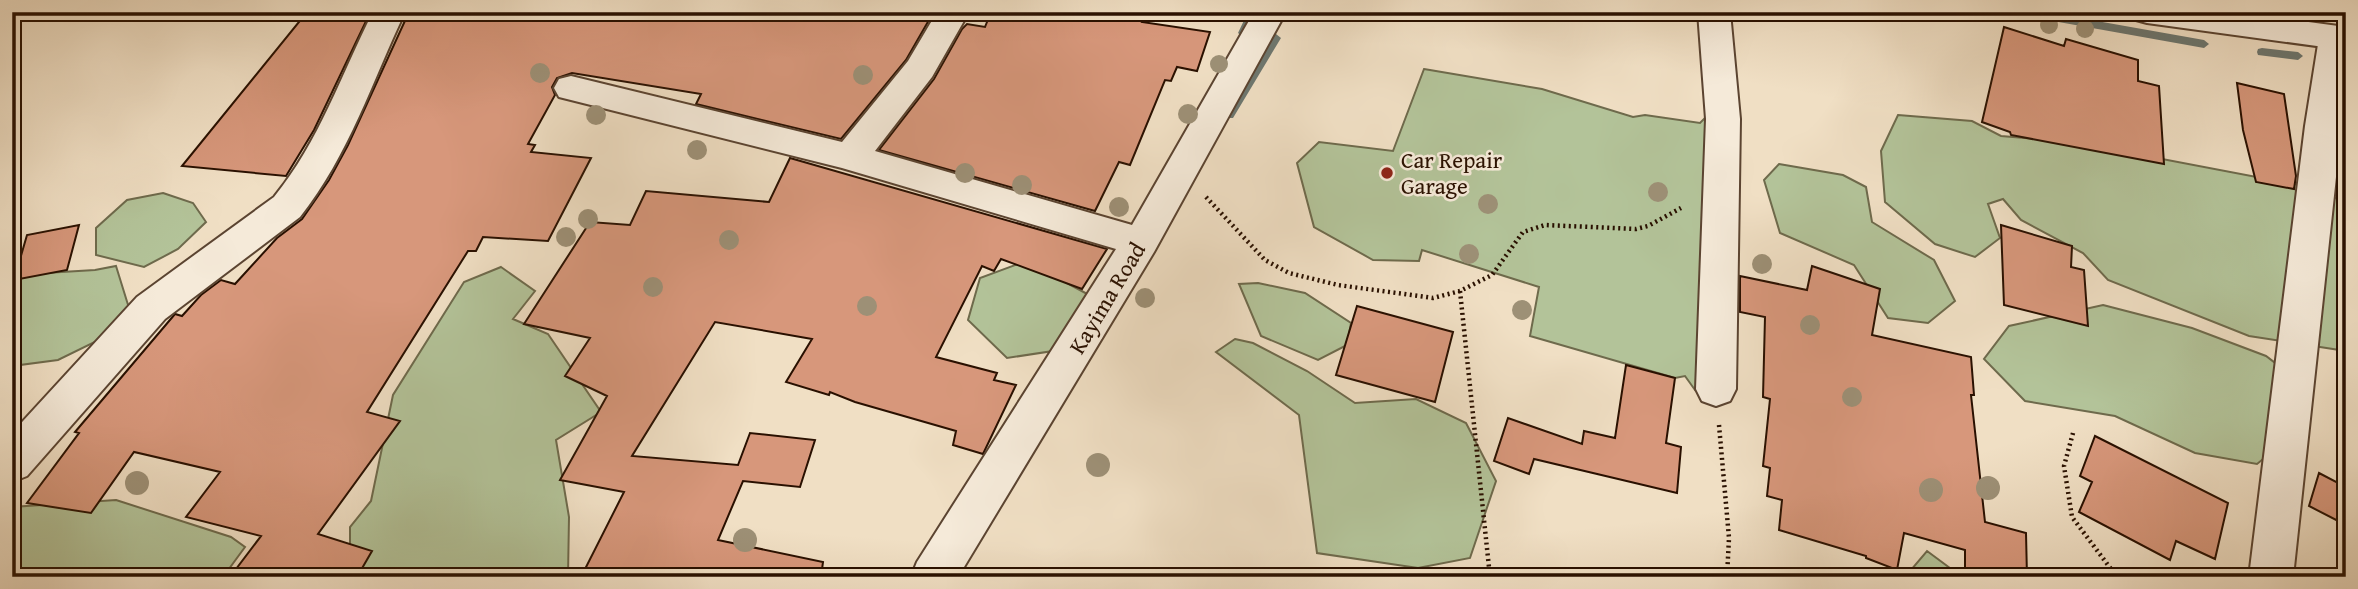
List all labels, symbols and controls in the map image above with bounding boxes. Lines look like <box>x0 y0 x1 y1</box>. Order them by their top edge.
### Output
place label: Car Repair Garage <box>1401 143 1503 202</box>
marker: Car Repair Garage <box>1379 165 1395 181</box>
street label: Kayima Road <box>1060 235 1153 360</box>

